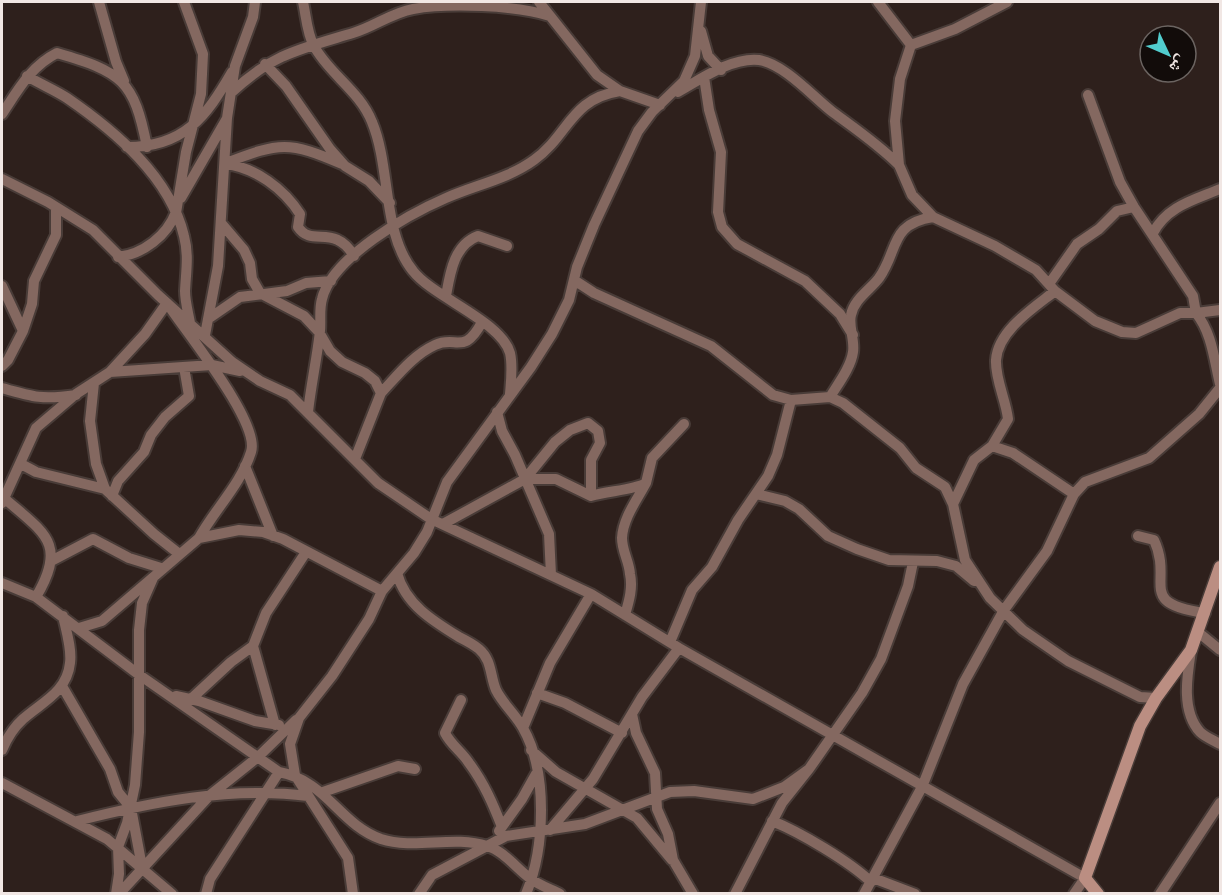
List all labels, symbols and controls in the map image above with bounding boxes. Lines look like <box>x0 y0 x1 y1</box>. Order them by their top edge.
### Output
north arrow <box>1138 24 1198 84</box>
text: ش <box>1166 51 1190 76</box>

